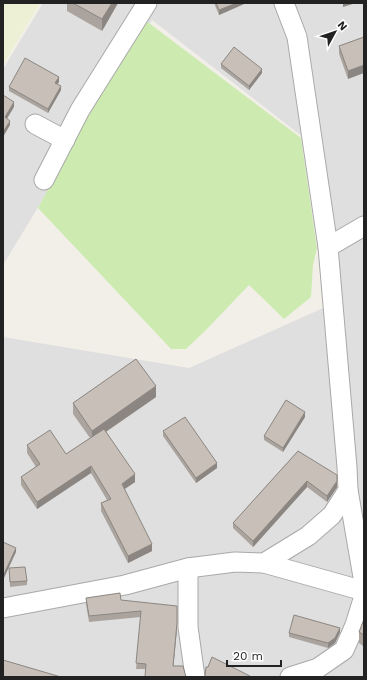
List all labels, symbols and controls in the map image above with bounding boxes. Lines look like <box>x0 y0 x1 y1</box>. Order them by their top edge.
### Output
north arrow <box>315 12 355 52</box>
text: N <box>335 19 350 33</box>
scale bar <box>227 642 281 668</box>
text: 20 m <box>233 649 263 663</box>

